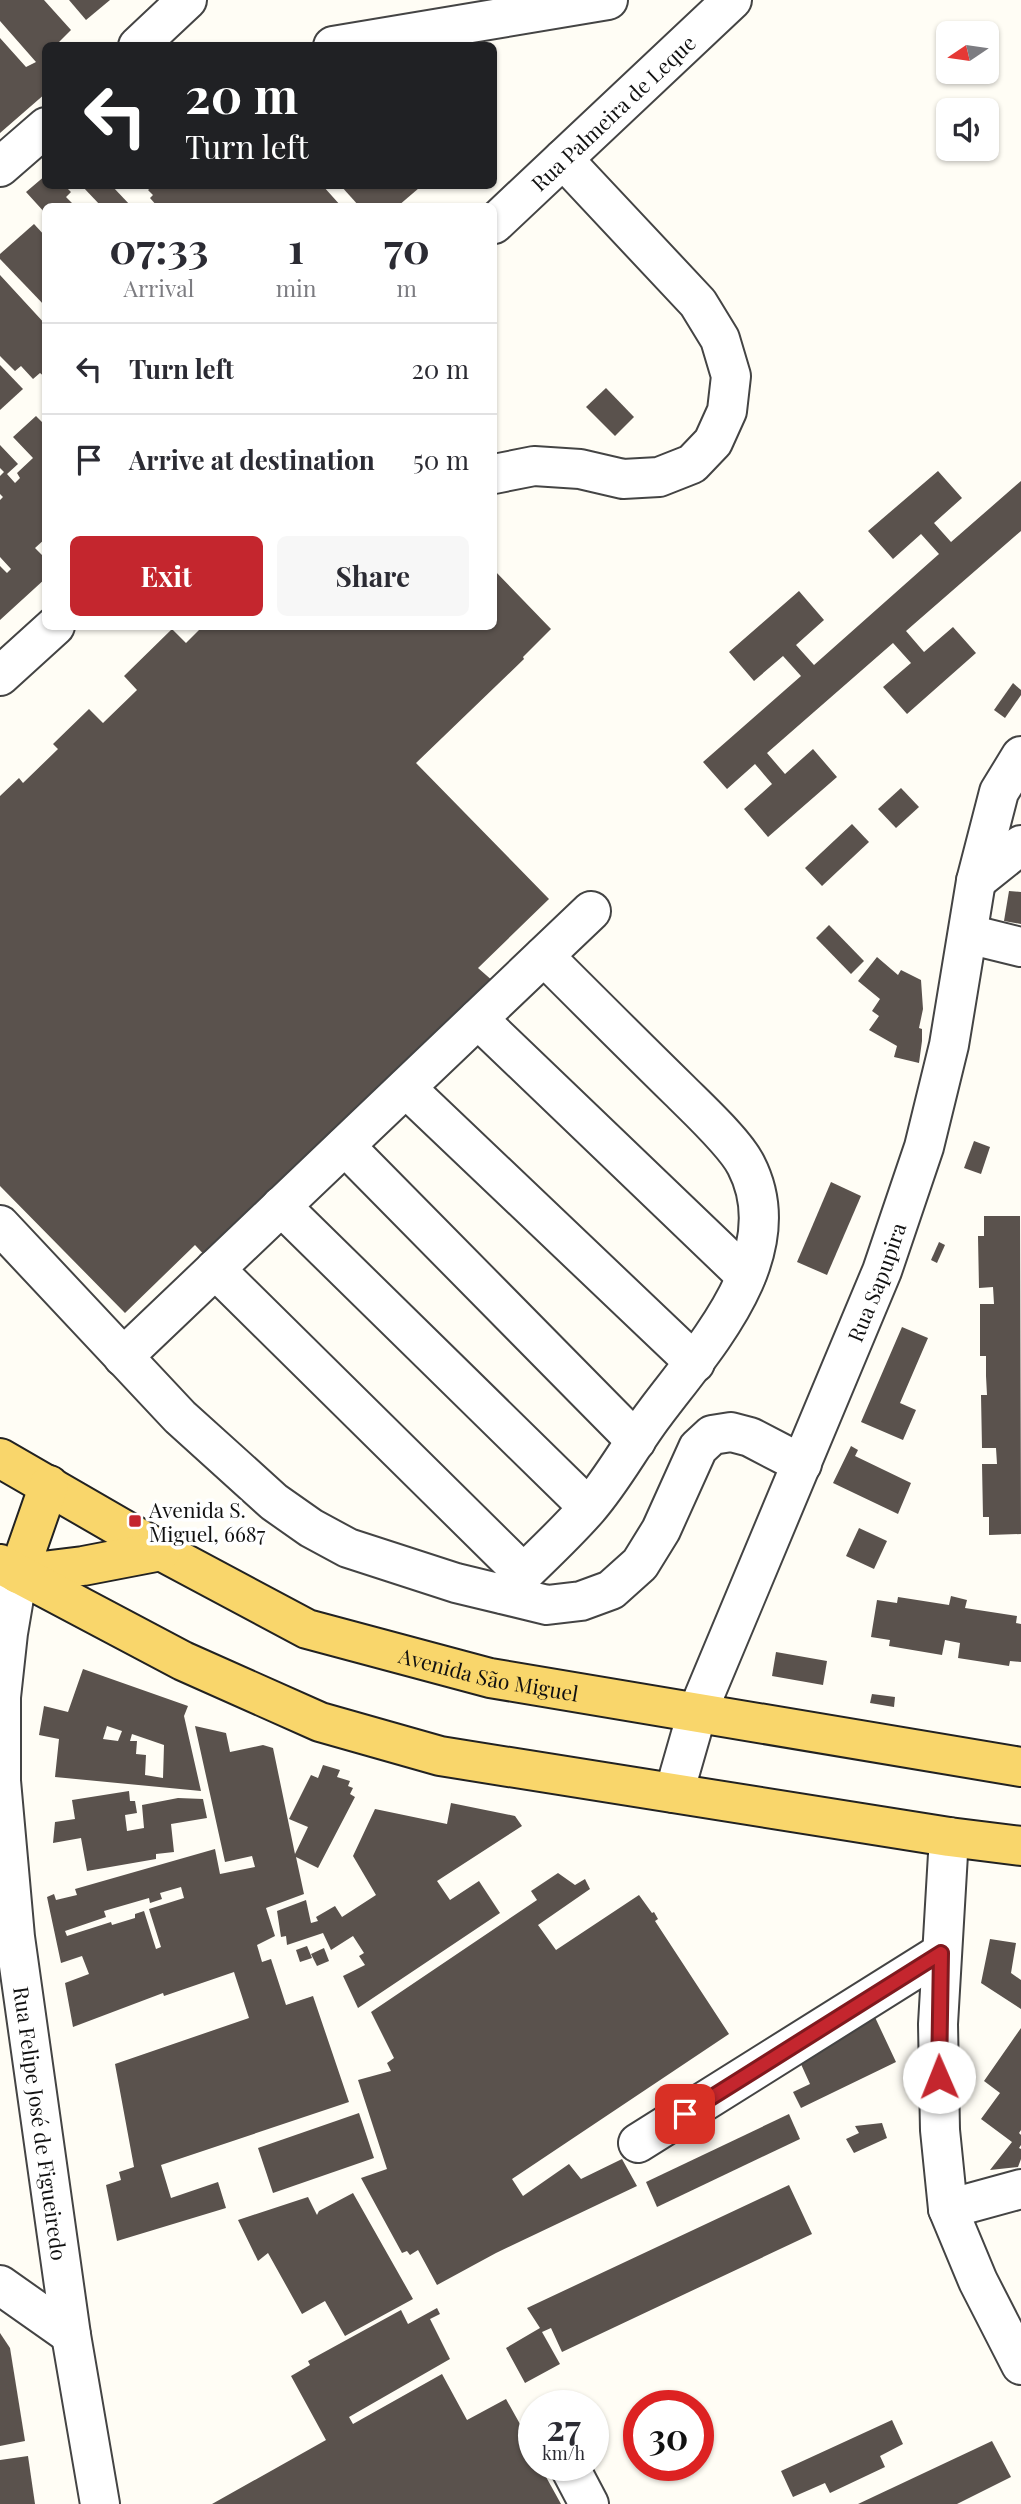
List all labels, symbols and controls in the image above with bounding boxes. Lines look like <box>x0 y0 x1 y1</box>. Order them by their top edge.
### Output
north arrow <box>936 21 999 84</box>
map controls <box>936 21 999 161</box>
street label: Rua Palmeira de Leque <box>524 28 701 196</box>
text: 20 m <box>185 61 298 126</box>
icon: left <box>70 70 161 161</box>
button: sound <box>936 98 999 161</box>
text: Turn left <box>185 124 309 167</box>
text: 07:33 <box>109 219 209 275</box>
text: 1 <box>288 219 304 275</box>
text: 70 <box>384 219 430 275</box>
text: Arrival <box>123 272 194 303</box>
text: min <box>276 272 317 303</box>
text: m <box>397 272 417 303</box>
icon: left <box>70 350 108 388</box>
text: Turn left <box>129 351 234 386</box>
text: 20 m <box>411 351 469 386</box>
icon: arrive <box>70 441 108 479</box>
text: Arrive at destination <box>129 442 375 477</box>
text: 50 m <box>413 442 469 477</box>
button: Exit <box>70 536 263 616</box>
button: Share <box>277 536 469 616</box>
street label: Rua Sapupira <box>840 1218 912 1346</box>
place label: Avenida S. Miguel, 6687 <box>148 1495 266 1547</box>
marker: Avenida S. Miguel, 6687 <box>127 1513 143 1529</box>
street label: Avenida São Miguel <box>395 1640 581 1707</box>
street label: Rua Felipe José de Figueiredo <box>8 1984 74 2262</box>
position arrow <box>902 2040 976 2114</box>
pin <box>655 2084 715 2144</box>
icon: arrive <box>666 2095 704 2133</box>
speed limit sign: 30 <box>623 2390 714 2481</box>
text: 27 <box>546 2403 581 2450</box>
text: km/h <box>542 2441 585 2465</box>

